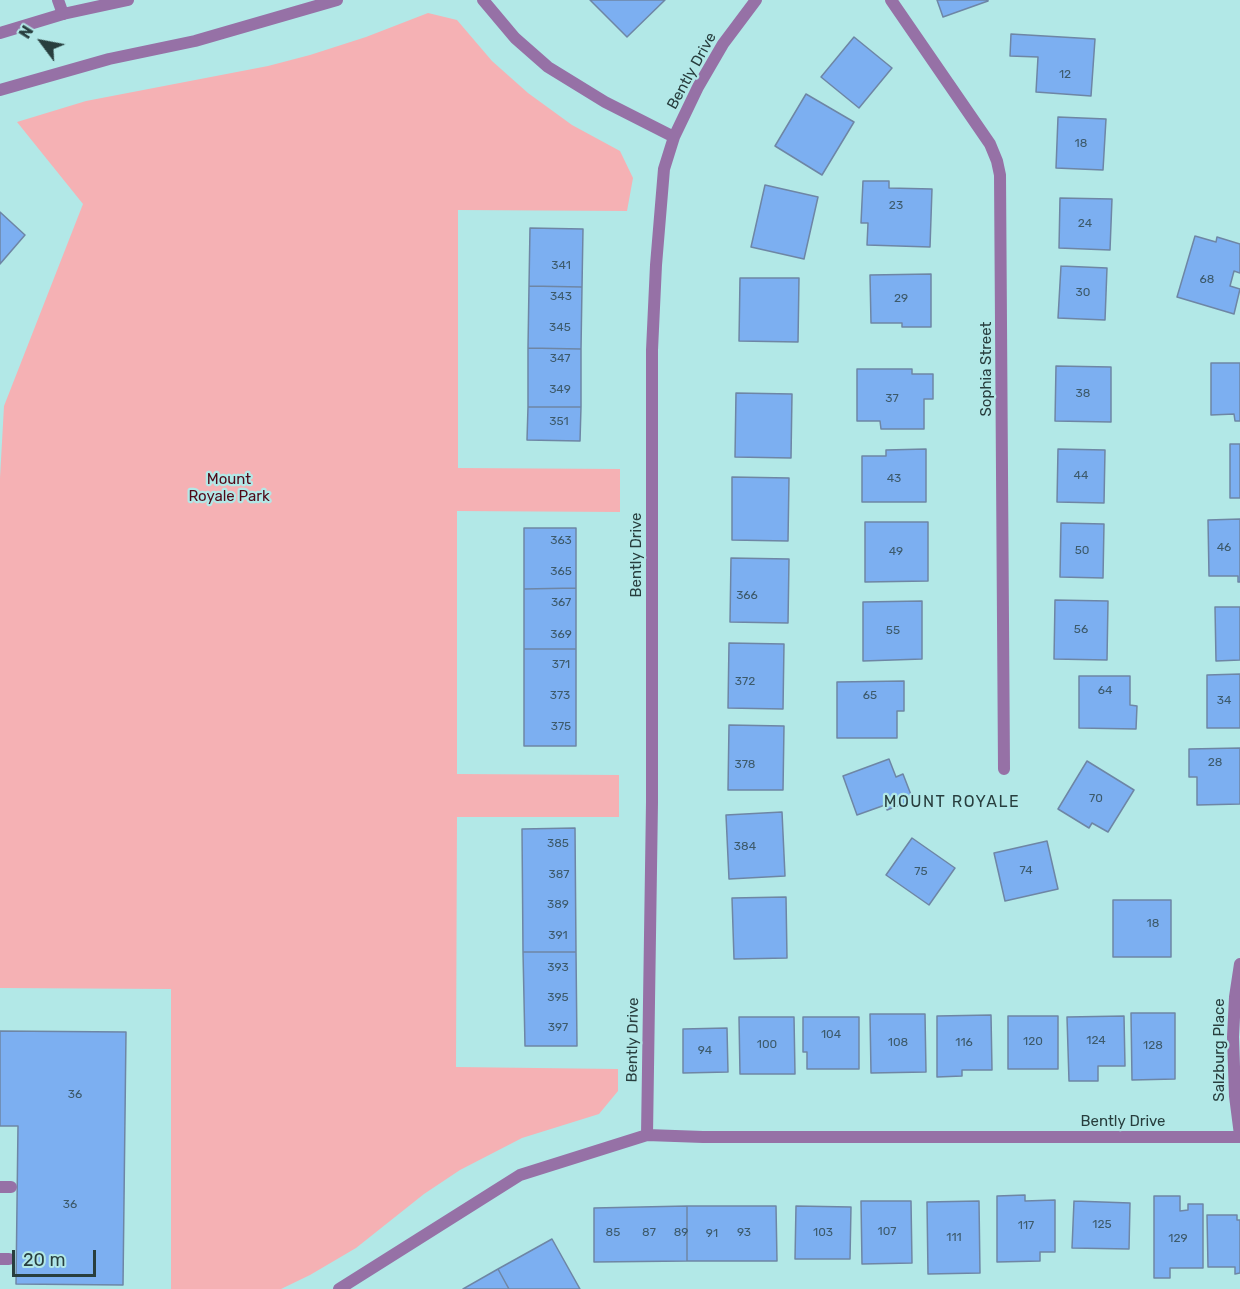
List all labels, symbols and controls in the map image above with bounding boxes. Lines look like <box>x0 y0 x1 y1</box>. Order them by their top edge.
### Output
north arrow <box>12 12 72 72</box>
text: N <box>15 22 37 42</box>
street label: Bently Drive <box>664 29 720 113</box>
house number: 12 <box>1059 68 1071 82</box>
house number: 18 <box>1075 137 1087 151</box>
house number: 23 <box>889 199 903 213</box>
house number: 24 <box>1078 217 1092 231</box>
house number: 341 <box>551 259 571 273</box>
house number: 68 <box>1200 273 1214 287</box>
house number: 30 <box>1076 286 1090 300</box>
house number: 343 <box>550 290 572 304</box>
house number: 29 <box>894 292 908 306</box>
house number: 345 <box>549 321 571 335</box>
street label: Sophia Street <box>978 322 996 416</box>
house number: 347 <box>550 352 570 366</box>
house number: 349 <box>549 383 571 397</box>
house number: 38 <box>1076 387 1090 401</box>
house number: 37 <box>885 392 899 406</box>
house number: 351 <box>549 415 569 429</box>
house number: 44 <box>1074 469 1088 483</box>
park label: Mount Royale Park <box>188 471 270 506</box>
house number: 43 <box>887 472 901 486</box>
street label: Bently Drive <box>628 513 646 597</box>
house number: 363 <box>550 534 572 548</box>
house number: 46 <box>1217 541 1231 555</box>
house number: 50 <box>1075 544 1089 558</box>
house number: 49 <box>889 545 903 559</box>
house number: 365 <box>550 565 572 579</box>
house number: 366 <box>736 589 758 603</box>
house number: 367 <box>551 596 571 610</box>
house number: 56 <box>1074 623 1088 637</box>
house number: 55 <box>886 624 900 638</box>
house number: 369 <box>550 628 572 642</box>
house number: 371 <box>552 658 570 672</box>
house number: 372 <box>735 675 755 689</box>
house number: 64 <box>1098 684 1112 698</box>
house number: 373 <box>550 689 570 703</box>
house number: 65 <box>863 689 877 703</box>
house number: 34 <box>1217 694 1231 708</box>
house number: 375 <box>551 720 571 734</box>
house number: 28 <box>1208 756 1222 770</box>
house number: 378 <box>735 758 755 772</box>
district label: MOUNT ROYALE <box>884 792 1020 812</box>
house number: 70 <box>1089 792 1103 806</box>
house number: 385 <box>547 837 569 851</box>
house number: 384 <box>734 840 756 854</box>
house number: 74 <box>1019 864 1033 878</box>
house number: 75 <box>914 865 928 879</box>
house number: 387 <box>549 868 569 882</box>
house number: 389 <box>547 898 569 912</box>
house number: 18 <box>1147 917 1159 931</box>
house number: 391 <box>548 929 568 943</box>
house number: 393 <box>547 961 569 975</box>
house number: 395 <box>547 991 569 1005</box>
street label: Bently Drive <box>623 997 643 1083</box>
street label: Salzburg Place <box>1211 998 1229 1102</box>
house number: 397 <box>548 1021 568 1035</box>
house number: 104 <box>821 1028 841 1042</box>
house number: 124 <box>1086 1034 1106 1048</box>
house number: 120 <box>1023 1035 1043 1049</box>
house number: 108 <box>888 1036 908 1050</box>
house number: 116 <box>955 1036 973 1050</box>
house number: 100 <box>757 1038 777 1052</box>
house number: 128 <box>1143 1039 1163 1053</box>
house number: 94 <box>698 1044 712 1058</box>
house number: 36 <box>68 1088 82 1102</box>
street label: Bently Drive <box>1081 1113 1165 1131</box>
house number: 36 <box>63 1198 77 1212</box>
house number: 125 <box>1092 1218 1112 1232</box>
house number: 117 <box>1018 1219 1034 1233</box>
house number: 107 <box>878 1225 896 1239</box>
house number: 85 <box>606 1226 620 1240</box>
house number: 87 <box>642 1226 656 1240</box>
house number: 89 <box>674 1226 688 1240</box>
house number: 93 <box>737 1226 751 1240</box>
house number: 103 <box>813 1226 833 1240</box>
house number: 91 <box>706 1227 718 1241</box>
house number: 111 <box>946 1231 962 1245</box>
house number: 129 <box>1168 1232 1188 1246</box>
scale bar <box>15 1238 99 1276</box>
text: 20 m <box>23 1249 65 1271</box>

